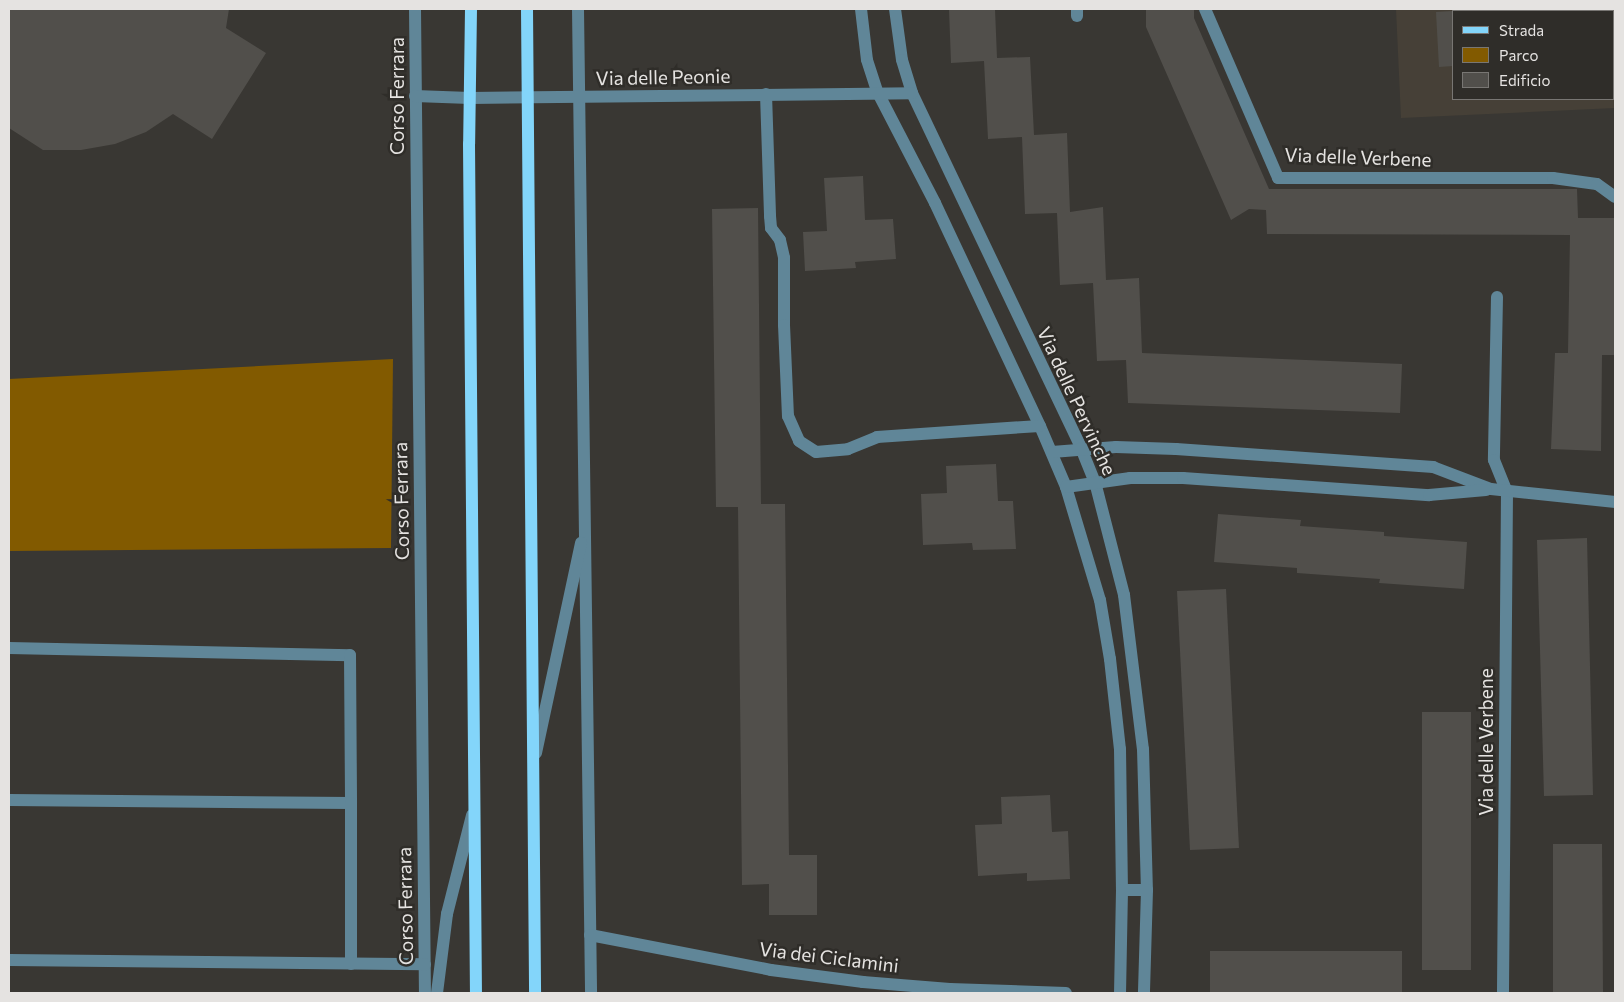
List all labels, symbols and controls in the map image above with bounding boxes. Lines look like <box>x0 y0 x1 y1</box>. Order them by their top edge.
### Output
legend <box>1452 10 1614 100</box>
text: Strada <box>1499 21 1544 39</box>
street label: Corso Ferrara <box>386 37 408 155</box>
text: Parco <box>1499 46 1538 64</box>
street label: Via delle Peonie <box>596 64 730 90</box>
text: Edificio <box>1499 71 1550 89</box>
street label: Via delle Verbene <box>1284 143 1432 171</box>
street label: Via delle Pervinche <box>1033 323 1121 479</box>
street label: Corso Ferrara <box>389 442 413 560</box>
street label: Via delle Verbene <box>1475 668 1497 816</box>
street label: Corso Ferrara <box>393 847 417 965</box>
street label: Via dei Ciclamini <box>758 937 900 977</box>

